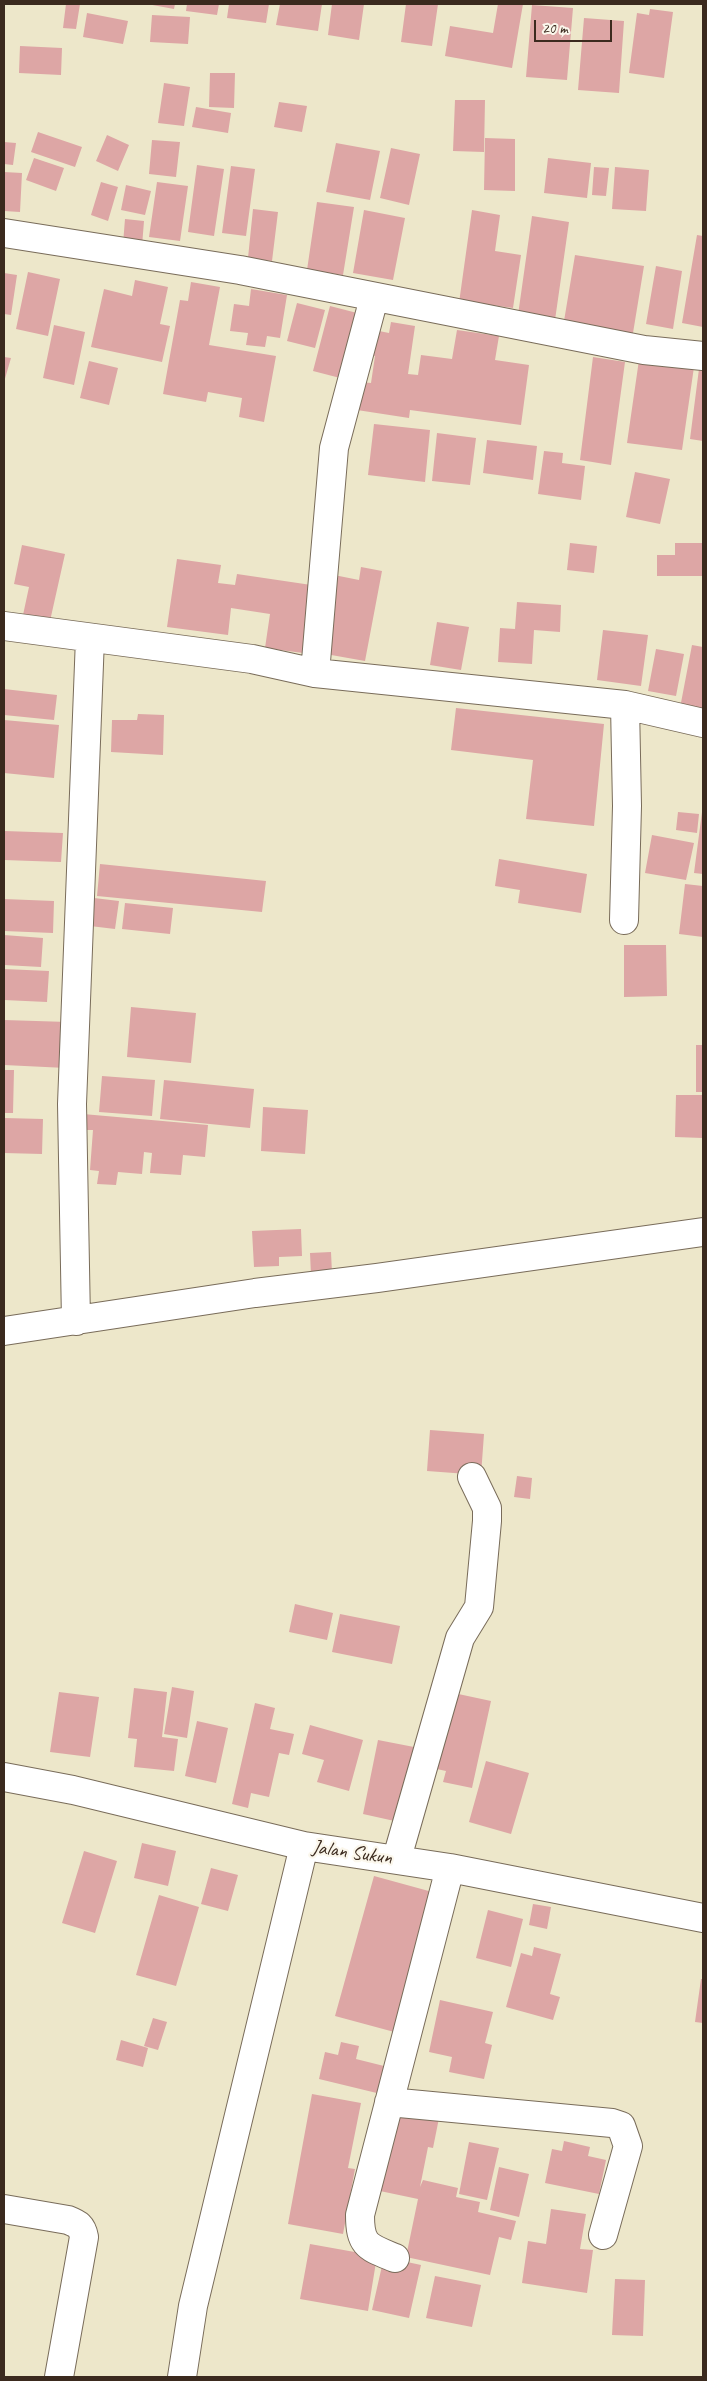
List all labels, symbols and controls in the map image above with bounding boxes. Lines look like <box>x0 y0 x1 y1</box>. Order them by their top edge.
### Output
scale bar <box>537 10 614 42</box>
text: 20 m <box>542 19 568 38</box>
street label: Jalan Sukun <box>310 1836 394 1870</box>

